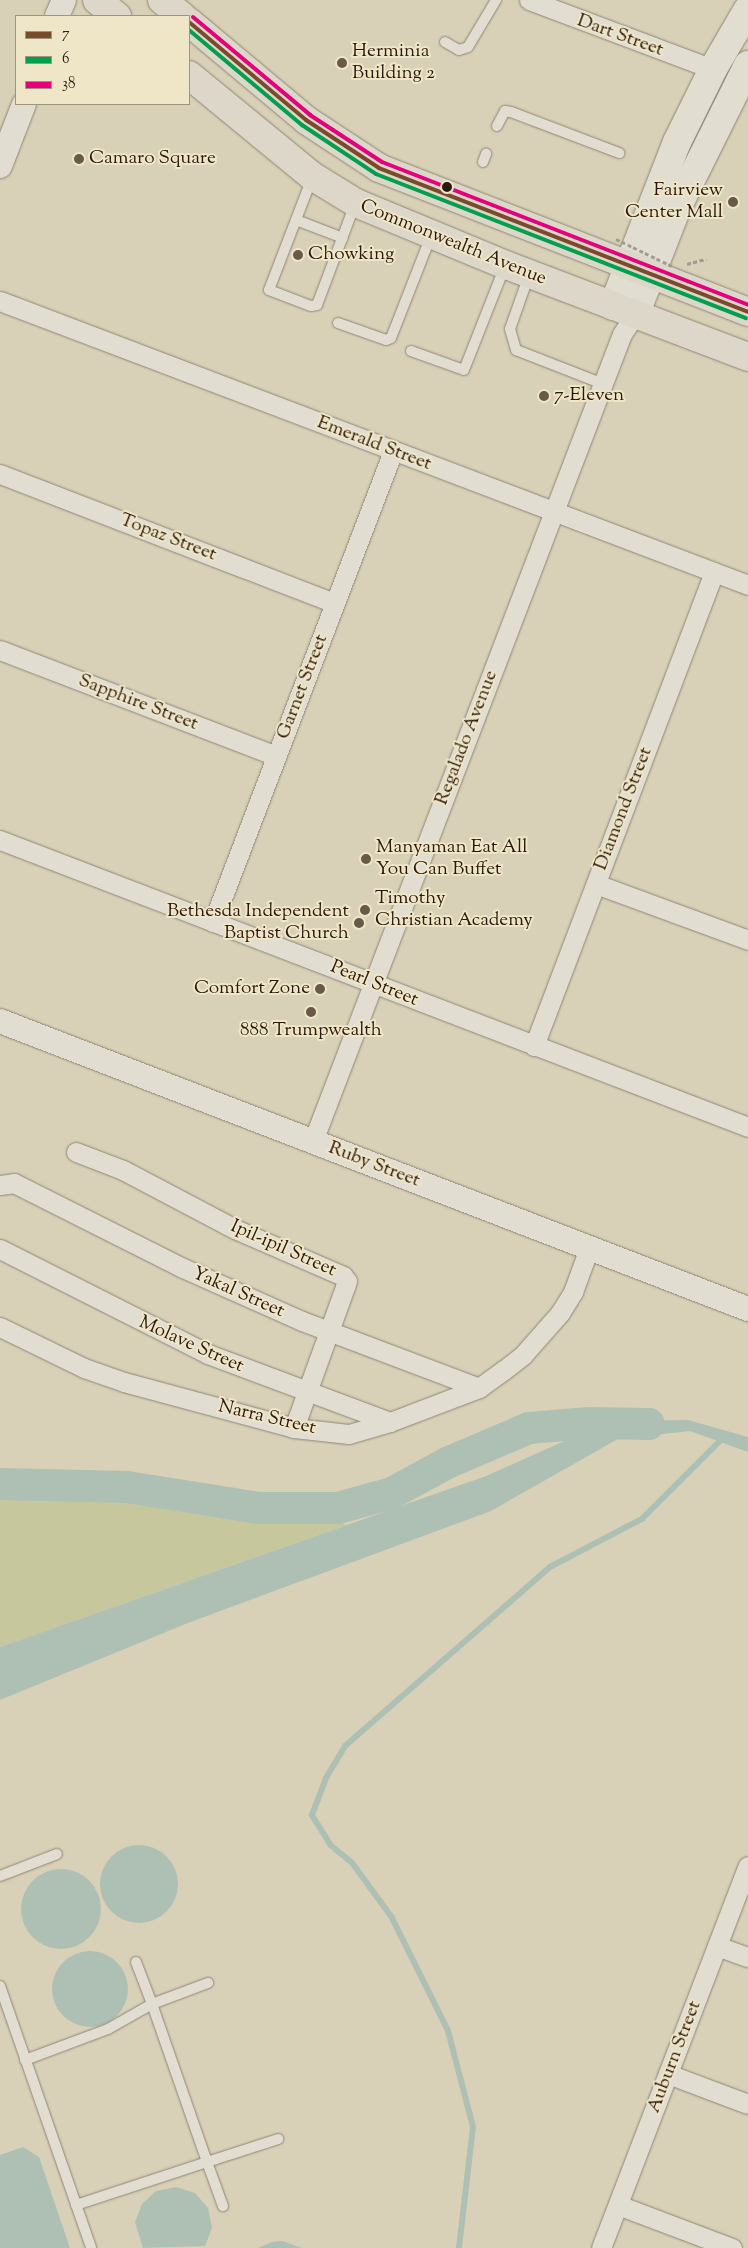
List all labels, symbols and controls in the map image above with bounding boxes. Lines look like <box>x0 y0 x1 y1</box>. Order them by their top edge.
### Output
street label: Dart Street <box>574 10 666 62</box>
legend <box>15 15 190 105</box>
text: 7 <box>62 24 70 45</box>
place label: Herminia Building 2 <box>352 41 435 85</box>
text: 6 <box>62 49 69 70</box>
marker: Herminia Building 2 <box>336 57 348 69</box>
text: 38 <box>62 74 76 95</box>
place label: Camaro Square <box>89 148 216 170</box>
marker: Camaro Square <box>73 153 85 165</box>
place label: Fairview Center Mall <box>625 180 723 224</box>
unlabelled marker <box>442 182 452 192</box>
street label: Commonwealth Avenue <box>356 195 550 291</box>
marker: Fairview Center Mall <box>727 196 739 208</box>
place label: Chowking <box>308 244 394 266</box>
marker: Chowking <box>292 249 304 261</box>
place label: 7-Eleven <box>554 385 624 407</box>
marker: 7-Eleven <box>538 390 550 402</box>
street label: Emerald Street <box>314 412 434 476</box>
street label: Topaz Street <box>117 509 219 567</box>
street label: Garnet Street <box>273 631 333 743</box>
street label: Regalado Avenue <box>431 668 503 808</box>
street label: Sapphire Street <box>75 670 201 736</box>
street label: Diamond Street <box>590 744 658 874</box>
place label: Manyaman Eat All You Can Buffet <box>376 837 527 881</box>
marker: Manyaman Eat All You Can Buffet <box>360 853 372 865</box>
place label: Timothy Christian Academy <box>375 888 533 932</box>
place label: Bethesda Independent Baptist Church <box>167 901 349 945</box>
marker: Timothy Christian Academy <box>359 904 371 916</box>
marker: Bethesda Independent Baptist Church <box>353 917 365 929</box>
street label: Pearl Street <box>327 956 421 1012</box>
place label: Comfort Zone <box>194 978 310 1000</box>
marker: Comfort Zone <box>314 983 326 995</box>
marker: 888 Trumpwealth <box>305 1006 317 1018</box>
place label: 888 Trumpwealth <box>240 1020 382 1042</box>
street label: Ruby Street <box>325 1137 423 1193</box>
street label: Ipil-ipil Street <box>227 1216 339 1282</box>
street label: Yakal Street <box>188 1263 288 1323</box>
street label: Molave Street <box>135 1312 247 1378</box>
street label: Narra Street <box>216 1396 318 1440</box>
street label: Auburn Street <box>643 1998 707 2116</box>

